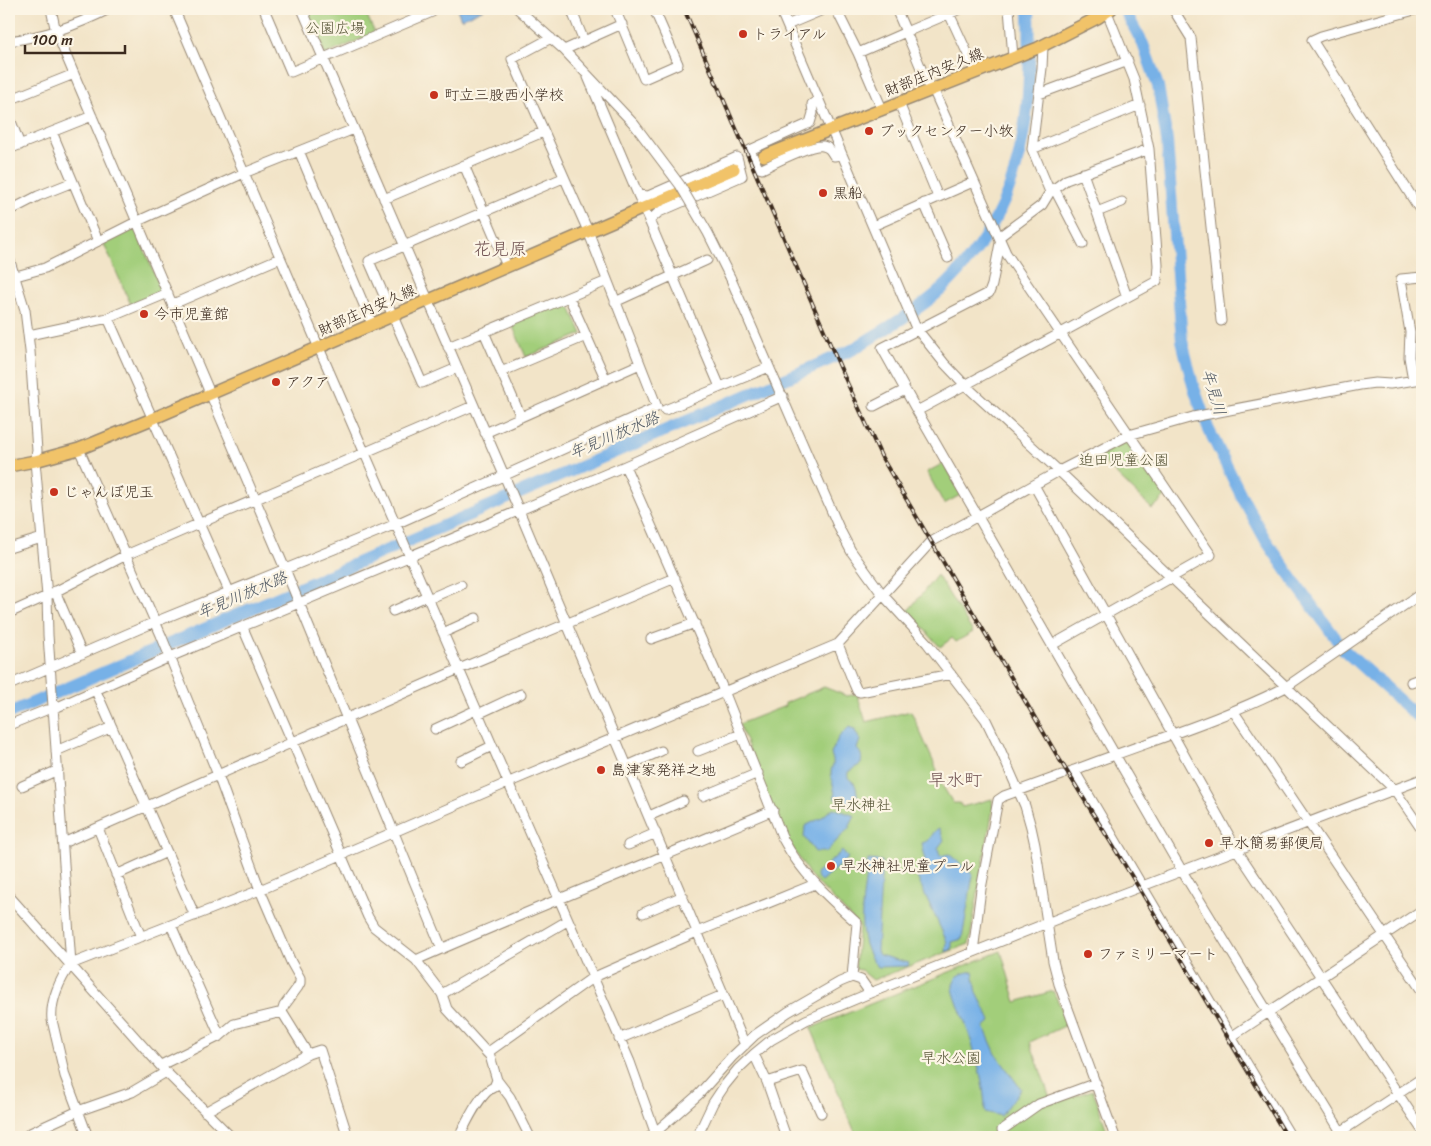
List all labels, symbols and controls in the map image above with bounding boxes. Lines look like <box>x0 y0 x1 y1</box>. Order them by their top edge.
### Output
park label: 公園広場 <box>305 15 365 41</box>
place label: トライアル <box>753 21 827 47</box>
scale bar <box>25 22 125 54</box>
text: 100 m <box>32 27 73 53</box>
marker: トライアル <box>737 28 749 40</box>
street label: 財部庄内安久線 <box>880 40 988 104</box>
place label: 町立三股西小学校 <box>444 82 564 108</box>
marker: 町立三股西小学校 <box>428 89 440 101</box>
place label: ブックセンター小牧 <box>879 118 1013 144</box>
marker: ブックセンター小牧 <box>863 125 875 137</box>
place label: 黒船 <box>833 180 863 206</box>
marker: 黒船 <box>817 187 829 199</box>
district label: 花見原 <box>473 233 527 265</box>
street label: 財部庄内安久線 <box>314 277 420 343</box>
place label: 今市児童館 <box>154 301 229 327</box>
marker: 今市児童館 <box>138 308 150 320</box>
water label: 年見川 <box>1193 365 1235 419</box>
place label: アクア <box>286 369 330 395</box>
marker: アクア <box>270 376 282 388</box>
water label: 年見川放水路 <box>564 403 665 467</box>
park label: 迫田児童公園 <box>1079 447 1169 473</box>
place label: じゃんぼ児玉 <box>64 479 154 505</box>
marker: じゃんぼ児玉 <box>48 486 60 498</box>
water label: 年見川放水路 <box>192 563 293 627</box>
place label: 島津家発祥之地 <box>611 757 716 783</box>
marker: 島津家発祥之地 <box>595 764 607 776</box>
district label: 早水町 <box>928 764 982 796</box>
park label: 早水神社 <box>831 792 891 818</box>
place label: 早水簡易郵便局 <box>1219 830 1324 856</box>
marker: 早水簡易郵便局 <box>1203 837 1215 849</box>
place label: 早水神社児童プール <box>841 853 974 879</box>
marker: 早水神社児童プール <box>825 860 837 872</box>
place label: ファミリーマート <box>1098 941 1218 967</box>
marker: ファミリーマート <box>1082 948 1094 960</box>
park label: 早水公園 <box>921 1045 981 1071</box>

